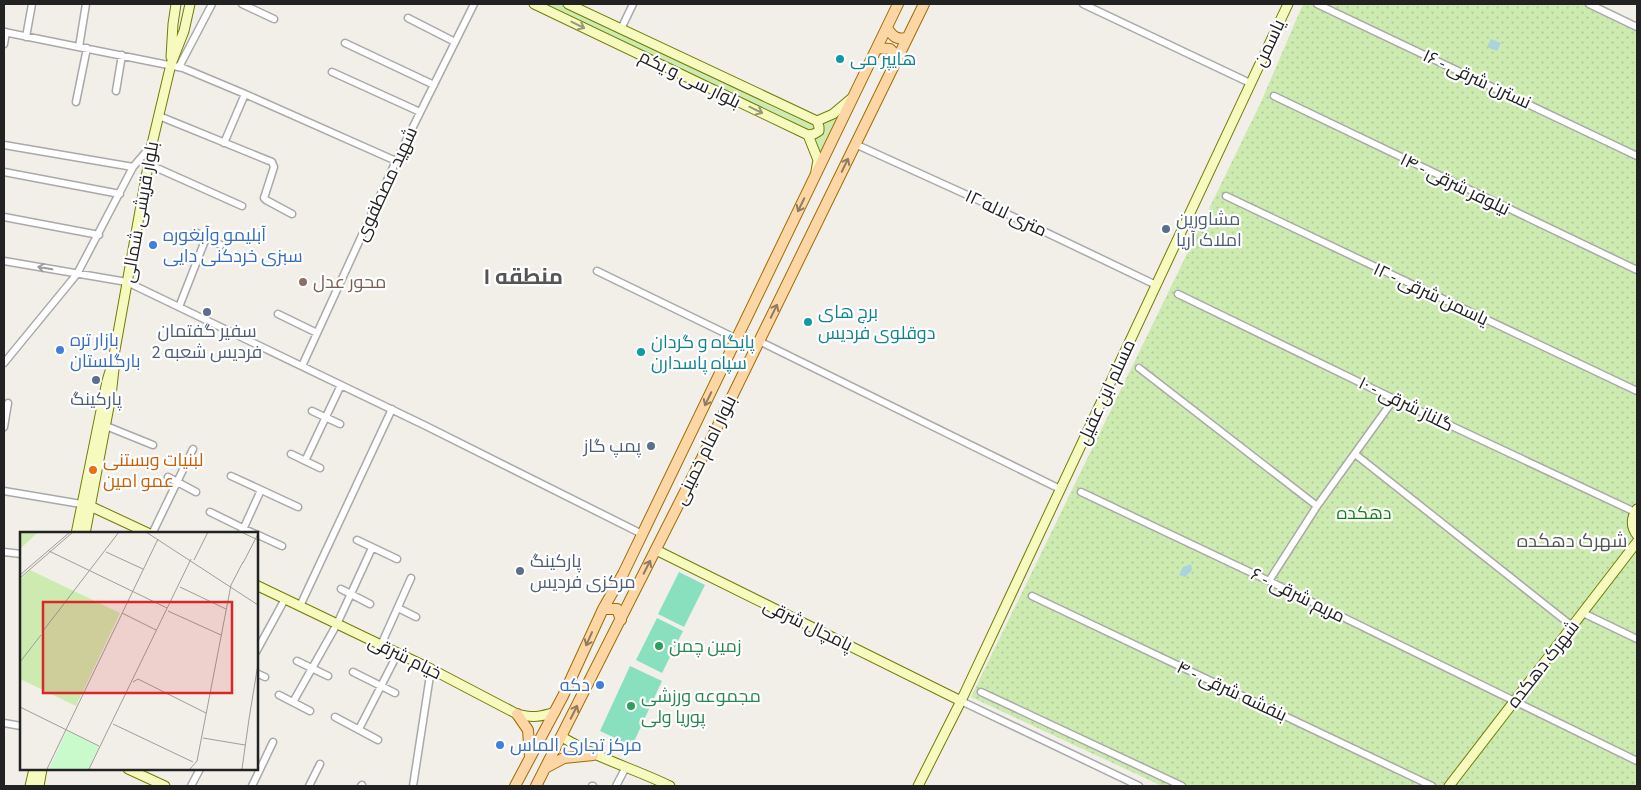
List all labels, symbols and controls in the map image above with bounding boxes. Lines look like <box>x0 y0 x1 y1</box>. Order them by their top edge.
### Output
street label: یاسمن <box>1248 15 1291 71</box>
one-way arrow <box>570 21 585 30</box>
street label: نسترن شرقی - ۱۶ <box>1419 43 1535 115</box>
street label: بلوار سی و یکم <box>635 44 745 115</box>
place label: هایپر می <box>850 47 916 72</box>
marker: هایپر می <box>834 53 846 65</box>
one-way arrow <box>748 106 763 115</box>
street label: شهید مصطفوی <box>349 123 424 246</box>
street label: بلوار قریشی شمالی <box>116 139 165 285</box>
street label: نیلوفر شرقی - ۱۴ <box>1396 147 1514 222</box>
one-way arrow <box>841 158 850 173</box>
street label: ۱۲ متری لاله <box>961 184 1051 243</box>
one-way arrow <box>796 197 805 212</box>
place label: مشاورین املاک آریا <box>1176 207 1242 253</box>
place label: آبلیمو وآبغوره سبزی خردکنی دایی <box>163 223 303 269</box>
marker: مشاورین املاک آریا <box>1160 223 1172 235</box>
marker: آبلیمو وآبغوره سبزی خردکنی دایی <box>147 239 159 251</box>
street label: یاسمن شرقی - ۱۲ <box>1369 257 1493 332</box>
district label: منطقه ۱ <box>483 261 563 293</box>
one-way arrow <box>37 262 53 272</box>
place label: محور عدل <box>313 270 386 295</box>
marker: محور عدل <box>297 276 309 288</box>
place label: برج های دوقلوی فردیس <box>818 300 935 346</box>
one-way arrow <box>769 304 779 319</box>
marker: سفیر گفتمان فردیس شعبه 2 <box>201 306 213 318</box>
marker: برج های دوقلوی فردیس <box>802 316 814 328</box>
place label: سفیر گفتمان فردیس شعبه 2 <box>152 319 262 365</box>
place label: بازار تره بارگلستان <box>70 328 141 374</box>
place label: پایگاه و گردان سپاه پاسدارن <box>651 330 755 376</box>
street label: مسلم ابن عقیل <box>1071 335 1142 449</box>
marker: بازار تره بارگلستان <box>54 344 66 356</box>
marker: پایگاه و گردان سپاه پاسدارن <box>635 346 647 358</box>
street label: گلناز شرقی - ۱۰ <box>1354 371 1457 438</box>
marker: پارکینگ <box>90 374 102 386</box>
place label: پارکینگ <box>70 387 122 412</box>
street label: بلوار امام خمینی <box>668 391 743 509</box>
one-way arrow <box>703 391 712 406</box>
place label: پمپ گاز <box>583 434 641 459</box>
marker: پمپ گاز <box>645 440 657 452</box>
place label: لبنیات وبستنی عمو امین <box>103 448 204 494</box>
marker: لبنیات وبستنی عمو امین <box>87 464 99 476</box>
park label: دهکده <box>1336 501 1392 526</box>
district label: شهرک دهکده <box>1517 528 1627 555</box>
inset map <box>20 532 258 770</box>
place label: پارکینگ مرکزی فردیس <box>530 549 636 595</box>
one-way arrow <box>643 560 652 575</box>
street label: مریم شرقی - ۶ <box>1247 562 1349 629</box>
marker: پارکینگ مرکزی فردیس <box>514 565 526 577</box>
street label: پامچال شرقی <box>759 593 857 658</box>
street label: شهرک دهکده <box>1501 615 1586 713</box>
street label: خیام شرقی <box>364 629 446 686</box>
one-way arrow <box>584 631 593 646</box>
place label: زمین چمن <box>669 634 742 659</box>
marker: زمین چمن <box>653 640 665 652</box>
street label: بنفشه شرقی - ۴ <box>1173 655 1291 728</box>
place label: دکه <box>560 673 590 698</box>
marker: دکه <box>594 679 606 691</box>
place label: مجموعه ورزشی پوریا ولی <box>641 684 761 730</box>
marker: مجموعه ورزشی پوریا ولی <box>625 700 637 712</box>
one-way arrow <box>570 705 580 720</box>
place label: مرکز تجاری الماس <box>510 733 642 758</box>
marker: مرکز تجاری الماس <box>494 739 506 751</box>

